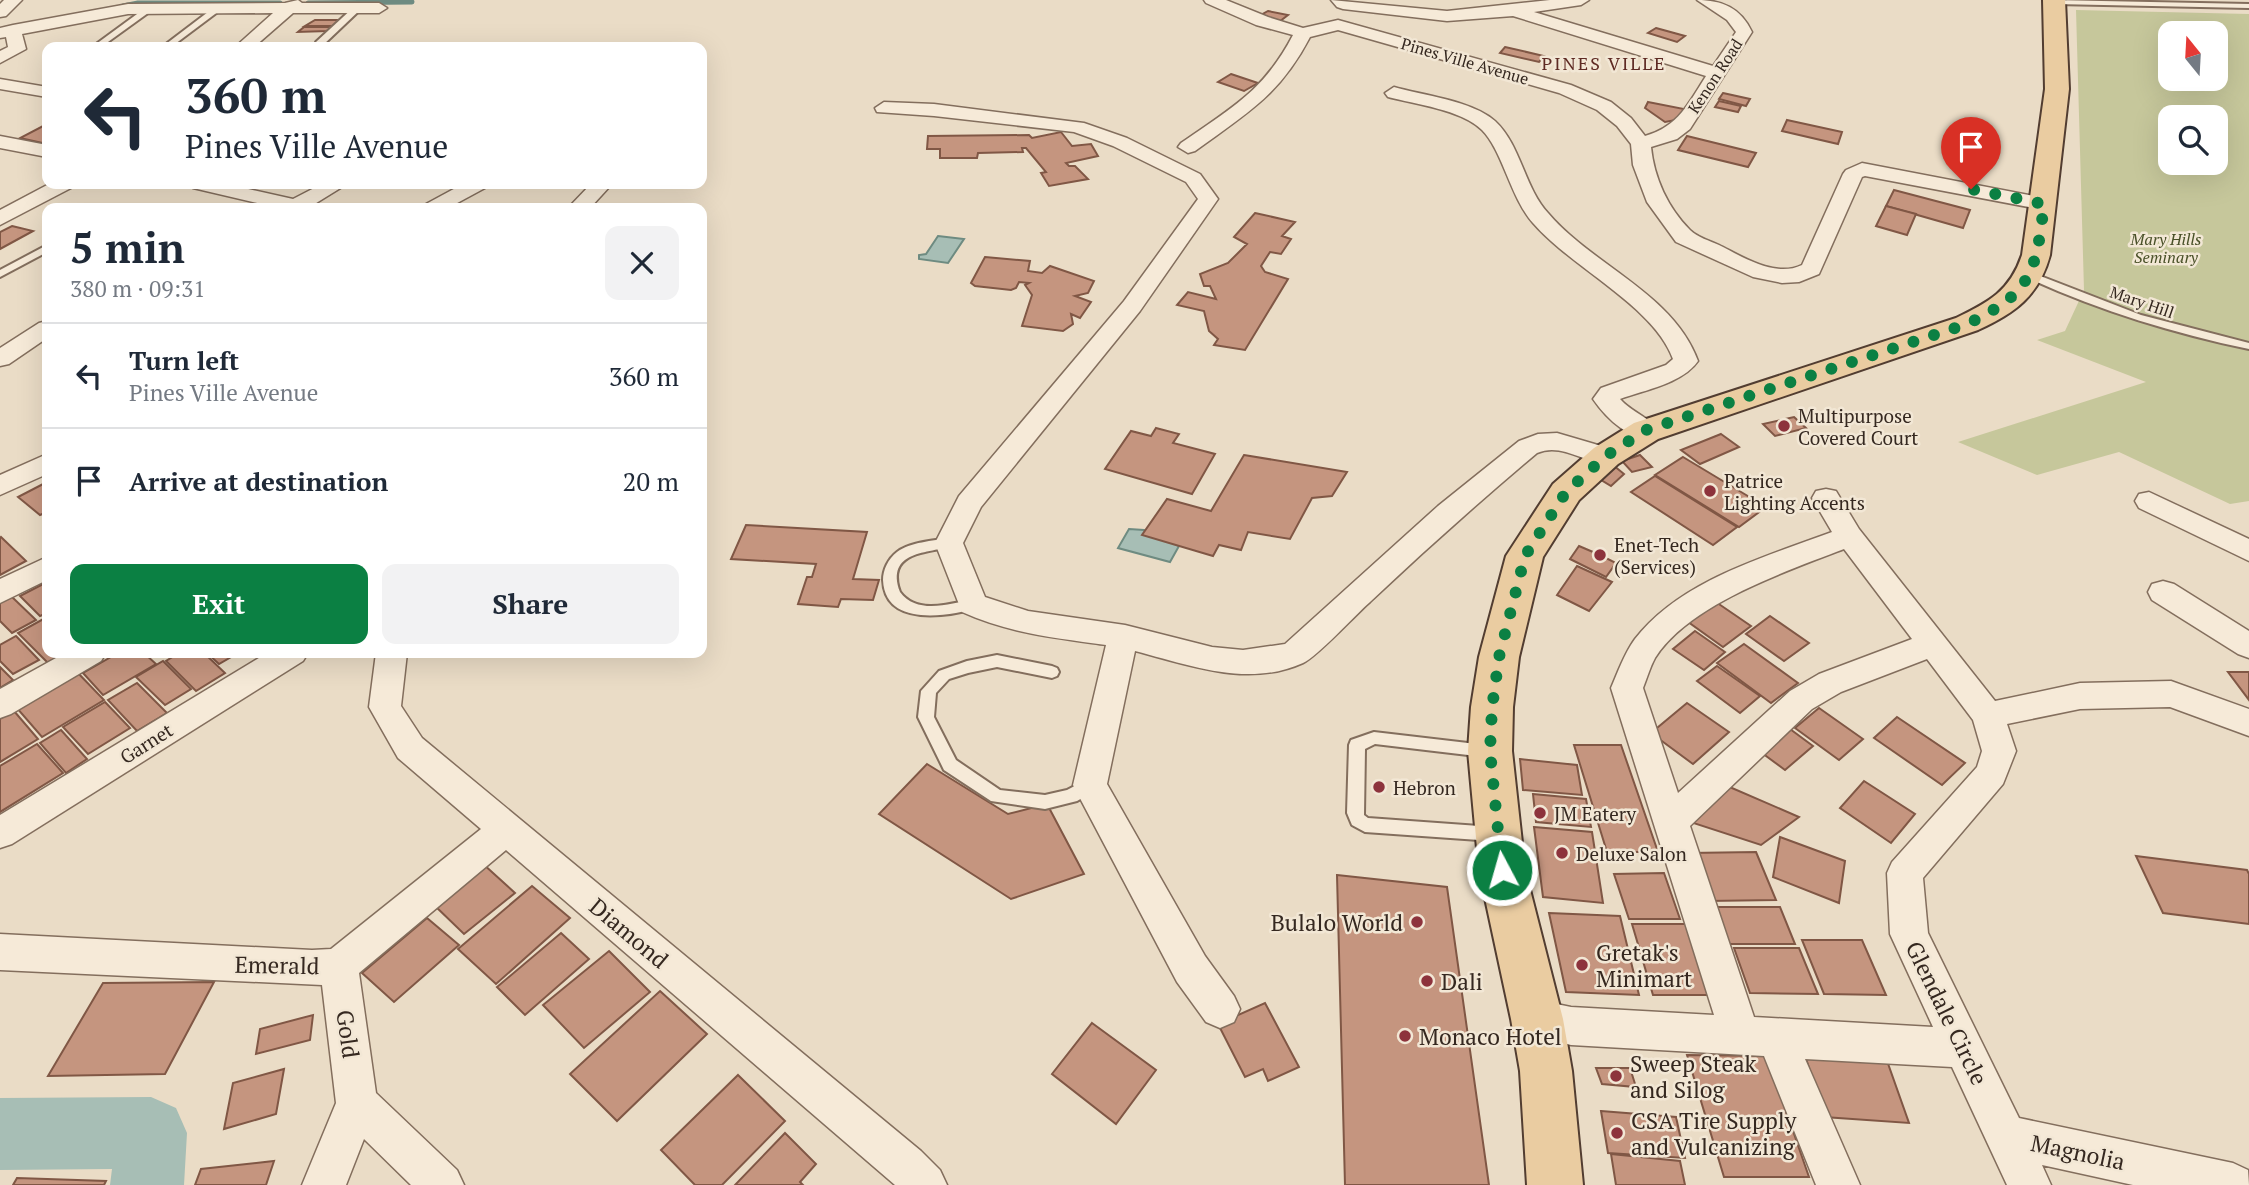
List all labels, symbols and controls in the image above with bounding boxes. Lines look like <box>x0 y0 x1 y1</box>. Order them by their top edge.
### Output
north arrow <box>2158 21 2228 91</box>
map controls <box>2158 21 2228 175</box>
street label: Pines Ville Avenue <box>1399 32 1531 90</box>
street label: Kenon Road <box>1683 34 1747 118</box>
district label: PINES VILLE <box>1541 51 1667 75</box>
text: 360 m <box>185 62 327 127</box>
icon: left <box>70 70 161 161</box>
button: search <box>2158 105 2228 175</box>
pin <box>1941 117 2001 189</box>
text: Pines Ville Avenue <box>185 125 448 167</box>
icon: arrive <box>1952 128 1990 166</box>
text: 5 min <box>70 219 185 275</box>
button: close <box>605 226 679 300</box>
park label: Mary Hills Seminary <box>2129 228 2202 268</box>
text: 380 m · 09:31 <box>70 273 205 304</box>
street label: Mary Hill <box>2107 281 2177 323</box>
text: Turn left <box>129 343 239 377</box>
icon: left <box>70 357 108 395</box>
text: 360 m <box>609 359 679 393</box>
text: Pines Ville Avenue <box>129 377 318 408</box>
place label: Multipurpose Covered Court <box>1798 403 1918 450</box>
marker: Multipurpose Covered Court <box>1776 418 1792 434</box>
icon: arrive <box>70 462 108 500</box>
text: Arrive at destination <box>129 464 388 498</box>
text: 20 m <box>623 464 679 498</box>
place label: Patrice Lighting Accents <box>1724 468 1865 515</box>
marker: Patrice Lighting Accents <box>1702 483 1718 499</box>
place label: Enet-Tech (Services) <box>1614 532 1699 579</box>
marker: Enet-Tech (Services) <box>1592 547 1608 563</box>
button: Exit <box>70 564 368 644</box>
button: Share <box>382 564 679 644</box>
street label: Garnet <box>115 717 177 769</box>
place label: Hebron <box>1393 775 1456 800</box>
marker: Hebron <box>1371 779 1387 795</box>
place label: JM Eatery <box>1554 801 1636 826</box>
marker: JM Eatery <box>1532 805 1548 821</box>
position arrow <box>1465 833 1539 907</box>
place label: Deluxe Salon <box>1576 841 1687 866</box>
marker: Deluxe Salon <box>1554 845 1570 861</box>
street label: Diamond <box>583 891 675 975</box>
place label: Bulalo World <box>1271 907 1403 938</box>
marker: Bulalo World <box>1409 914 1425 930</box>
street label: Glendale Circle <box>1899 936 1995 1090</box>
place label: Gretak's Minimart <box>1596 937 1693 994</box>
street label: Emerald <box>234 949 320 981</box>
marker: Gretak's Minimart <box>1574 957 1590 973</box>
place label: Dali <box>1441 966 1483 997</box>
marker: Dali <box>1419 973 1435 989</box>
street label: Gold <box>329 1008 367 1060</box>
place label: Monaco Hotel <box>1419 1021 1562 1052</box>
marker: Monaco Hotel <box>1397 1028 1413 1044</box>
place label: Sweep Steak and Silog <box>1630 1048 1757 1105</box>
marker: Sweep Steak and Silog <box>1608 1068 1624 1084</box>
place label: CSA Tire Supply and Vulcanizing <box>1631 1105 1797 1162</box>
marker: CSA Tire Supply and Vulcanizing <box>1609 1125 1625 1141</box>
street label: Magnolia <box>2028 1127 2128 1177</box>

